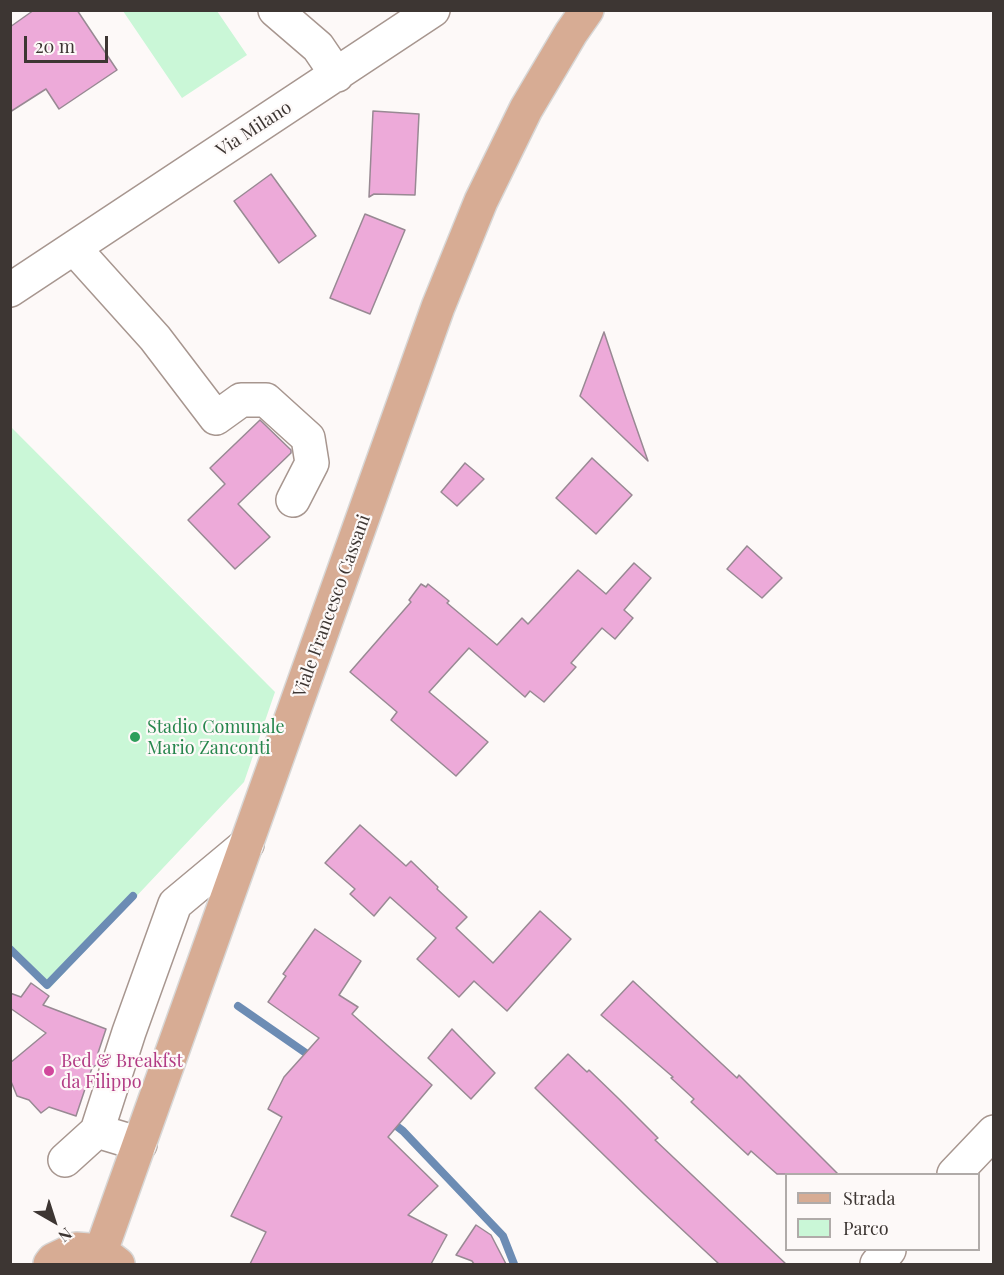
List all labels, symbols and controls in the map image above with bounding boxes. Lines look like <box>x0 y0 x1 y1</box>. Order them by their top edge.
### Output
scale bar <box>27 24 111 62</box>
text: 20 m <box>35 34 75 58</box>
street label: Via Milano <box>212 97 296 161</box>
street label: Viale Francesco Cassani <box>289 512 375 700</box>
place label: Stadio Comunale Mario Zanconti <box>147 716 285 758</box>
marker: Stadio Comunale Mario Zanconti <box>128 730 142 744</box>
place label: Bed & Breakfst da Filippo <box>61 1050 183 1092</box>
marker: Bed & Breakfst da Filippo <box>42 1064 56 1078</box>
legend <box>785 1173 980 1251</box>
text: Strada <box>843 1186 896 1210</box>
north arrow <box>24 1191 84 1251</box>
text: Parco <box>843 1216 889 1240</box>
text: N <box>55 1224 77 1247</box>

